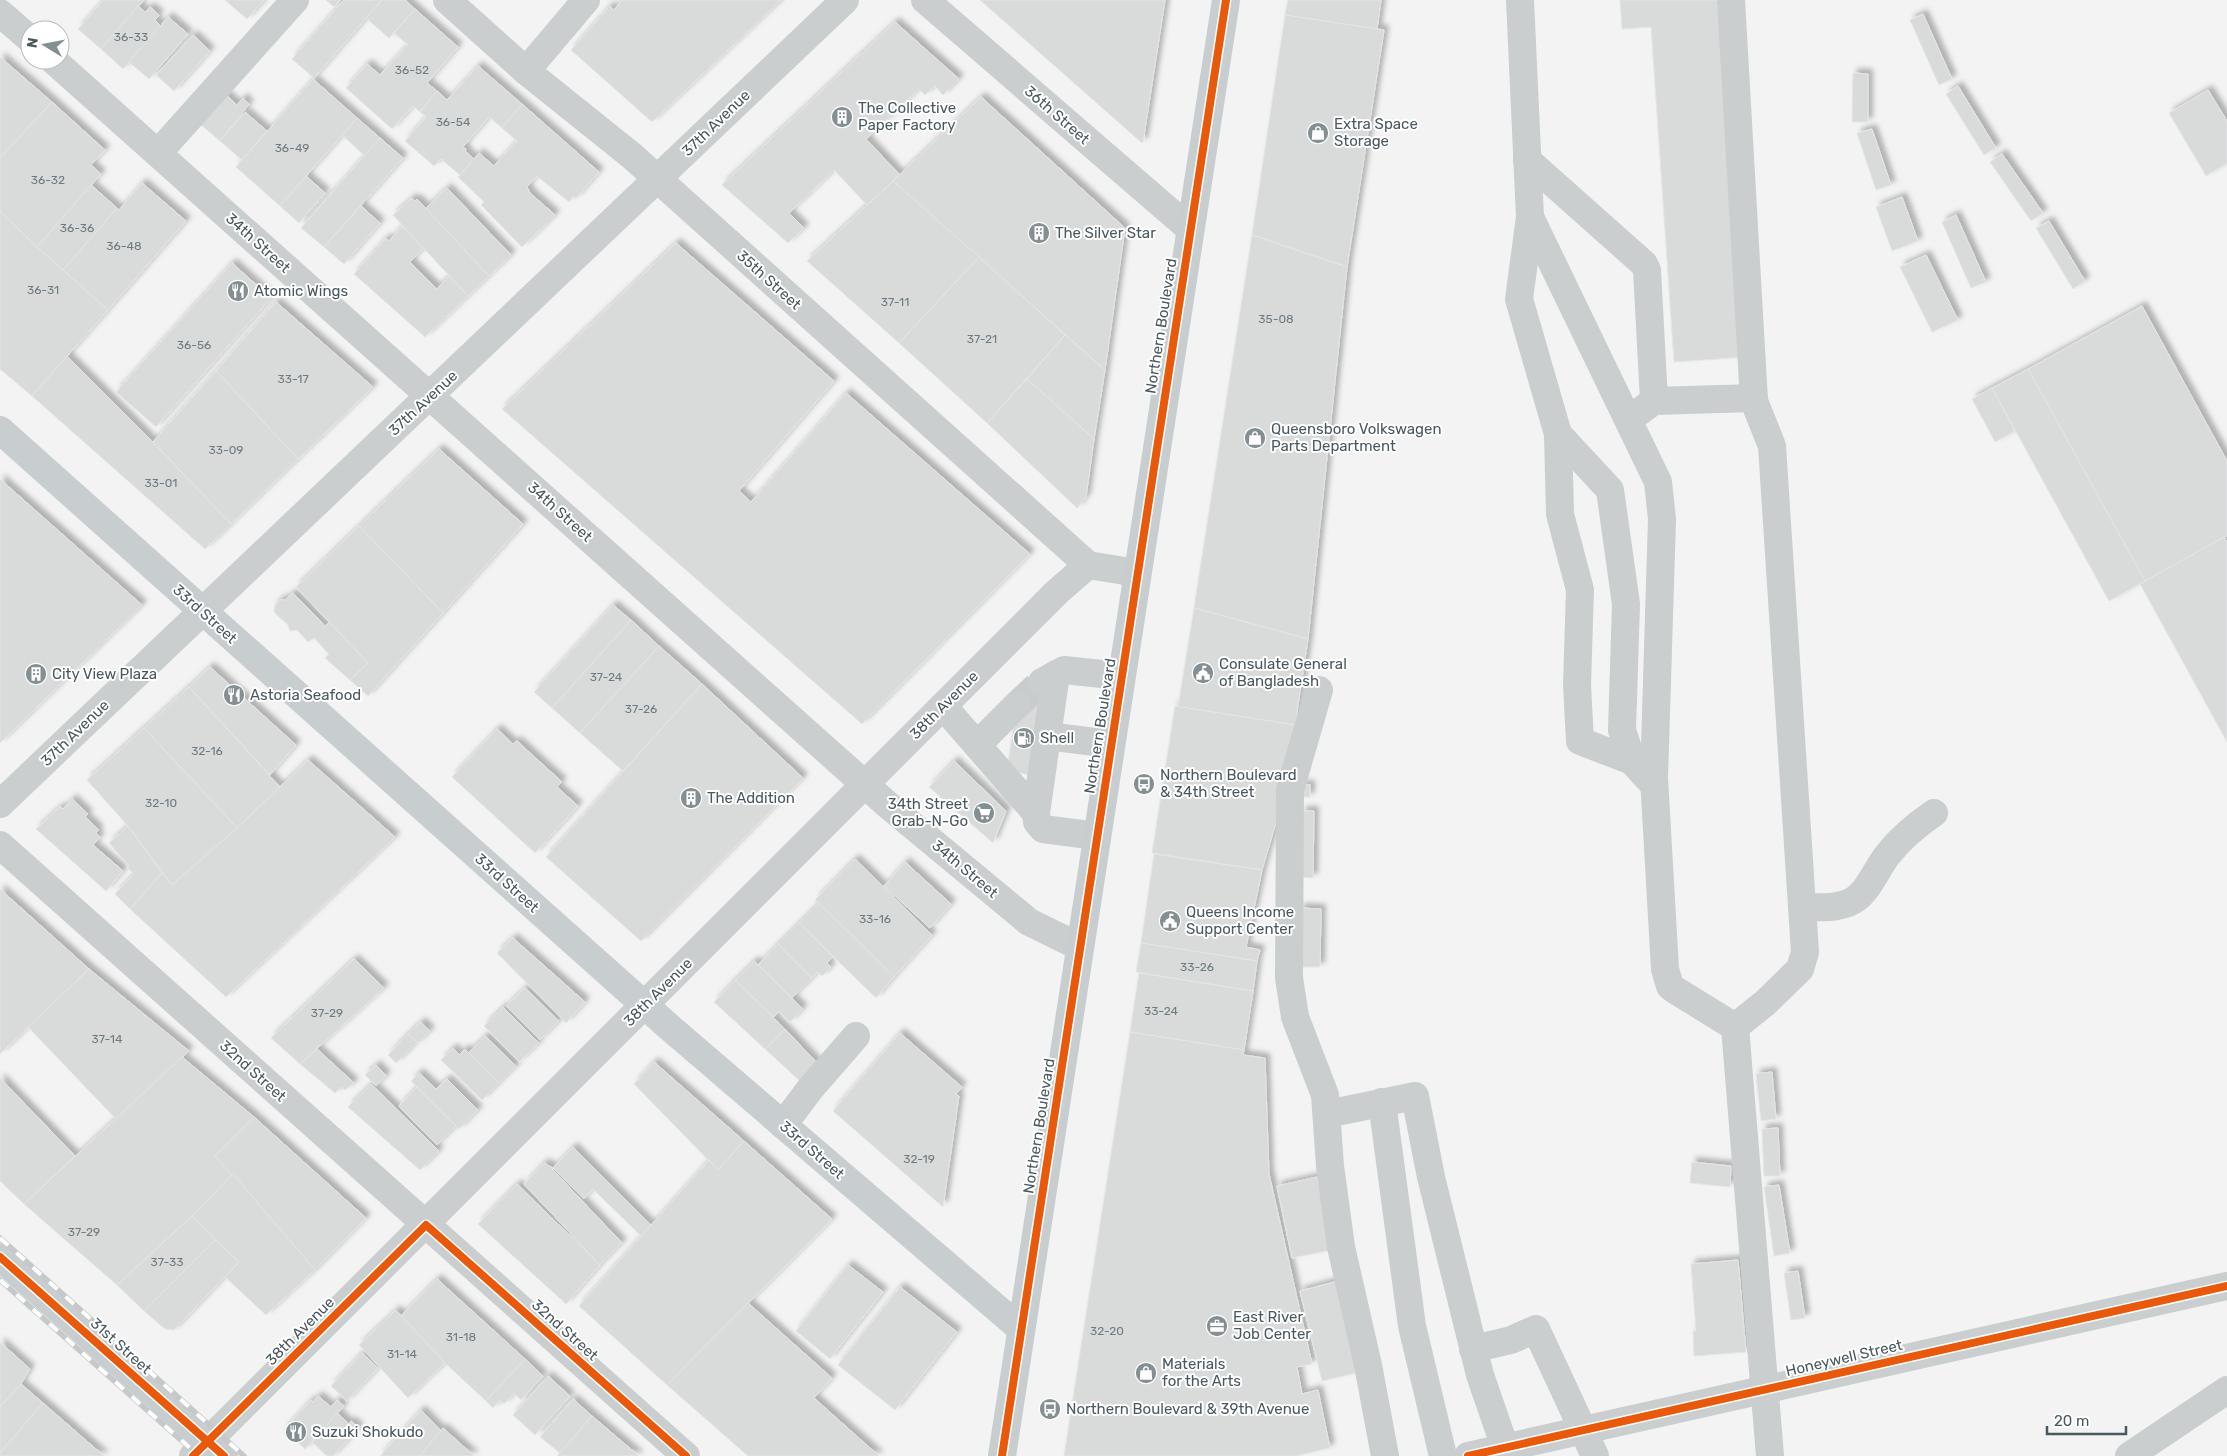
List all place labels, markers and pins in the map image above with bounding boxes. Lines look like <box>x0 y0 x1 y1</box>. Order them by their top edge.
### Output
place label: The Collective Paper Factory <box>858 99 956 134</box>
building icon: The Collective Paper Factory <box>830 105 854 129</box>
place label: Extra Space Storage <box>1334 115 1418 150</box>
shop icon: Extra Space Storage <box>1306 121 1330 145</box>
building icon: The Silver Star <box>1027 221 1051 245</box>
place label: The Silver Star <box>1055 224 1156 242</box>
restaurant icon: Atomic Wings <box>226 279 250 303</box>
place label: Atomic Wings <box>254 282 348 300</box>
place label: Queensboro Volkswagen Parts Department <box>1271 420 1442 455</box>
shop icon: Queensboro Volkswagen Parts Department <box>1243 426 1267 450</box>
place label: Consulate General of Bangladesh <box>1219 655 1347 690</box>
public building icon: Consulate General of Bangladesh <box>1191 661 1215 685</box>
building icon: City View Plaza <box>24 662 48 686</box>
place label: City View Plaza <box>52 665 157 683</box>
restaurant icon: Astoria Seafood <box>222 683 246 707</box>
place label: Astoria Seafood <box>250 686 361 704</box>
fuel station icon: Shell <box>1012 726 1036 750</box>
place label: Shell <box>1040 729 1074 747</box>
place label: Northern Boulevard & 34th Street <box>1160 766 1297 801</box>
bus stop icon: Northern Boulevard & 34th Street <box>1132 772 1156 796</box>
building icon: The Addition <box>679 786 703 810</box>
place label: The Addition <box>707 789 795 807</box>
place label: 34th Street Grab-N-Go <box>888 795 968 830</box>
supermarket icon: 34th Street Grab-N-Go <box>972 801 996 825</box>
place label: Queens Income Support Center <box>1186 903 1294 938</box>
public building icon: Queens Income Support Center <box>1158 909 1182 933</box>
place label: East River Job Center <box>1233 1308 1311 1343</box>
office icon: East River Job Center <box>1205 1314 1229 1338</box>
place label: Materials for the Arts <box>1162 1355 1241 1390</box>
shop icon: Materials for the Arts <box>1134 1361 1158 1385</box>
bus stop icon: Northern Boulevard & 39th Avenue <box>1038 1397 1062 1421</box>
place label: Northern Boulevard & 39th Avenue <box>1066 1400 1309 1418</box>
restaurant icon: Suzuki Shokudo <box>284 1420 308 1444</box>
place label: Suzuki Shokudo <box>312 1423 423 1441</box>

